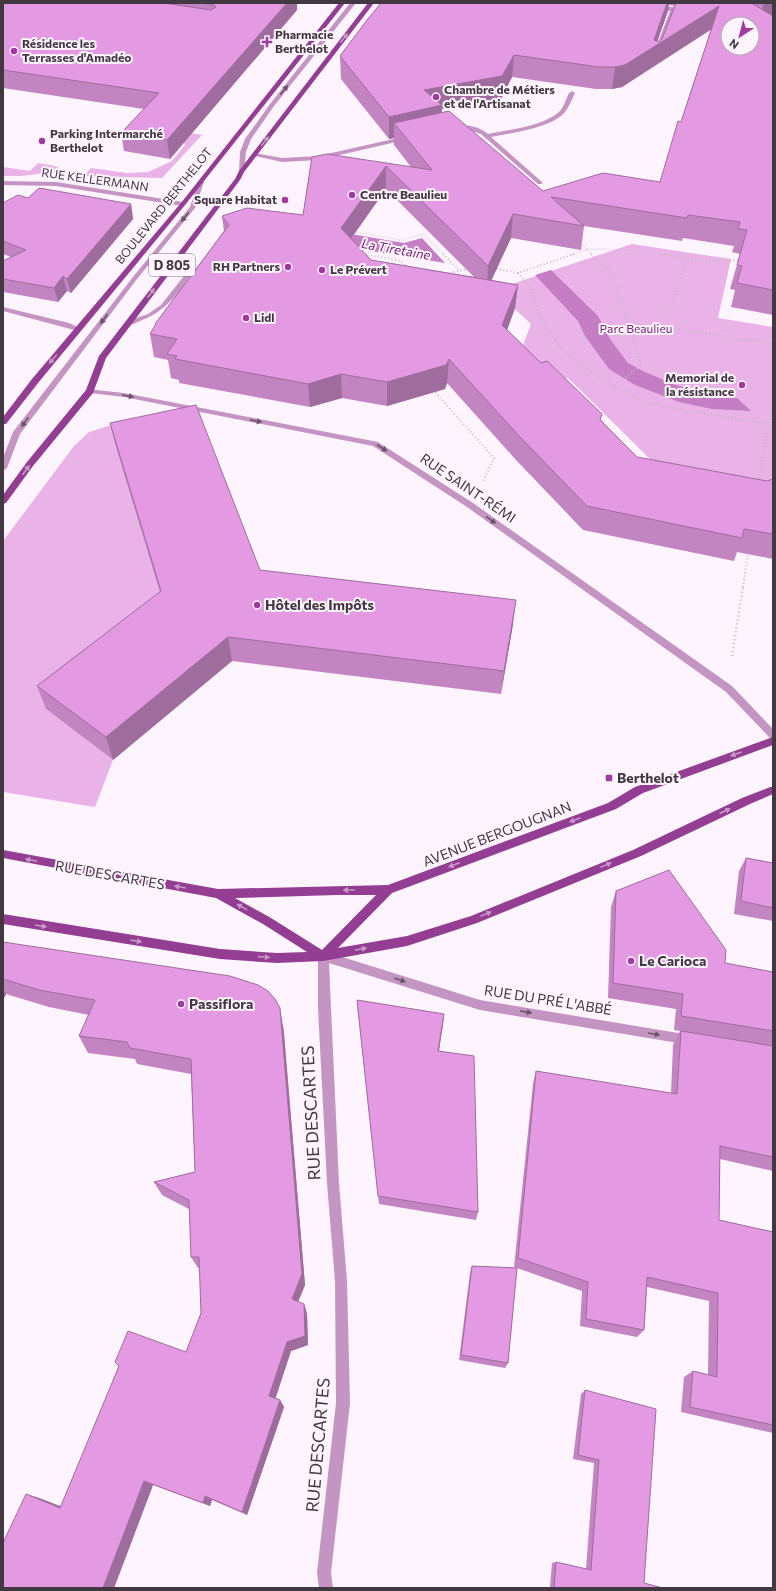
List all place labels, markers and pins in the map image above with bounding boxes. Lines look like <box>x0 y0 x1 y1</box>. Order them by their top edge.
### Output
place label: Pharmacie Berthelot <box>275 27 333 55</box>
place label: Résidence les Terrasses d'Amadéo <box>22 36 132 64</box>
marker: Pharmacie Berthelot <box>262 37 272 47</box>
marker: Résidence les Terrasses d'Amadéo <box>9 46 19 56</box>
place label: Chambre de Métiers et de l'Artisanat <box>444 82 555 110</box>
marker: Chambre de Métiers et de l'Artisanat <box>431 92 441 102</box>
place label: Parking Intermarché Berthelot <box>50 126 163 154</box>
marker: Parking Intermarché Berthelot <box>37 136 47 146</box>
place label: Centre Beaulieu <box>360 187 447 201</box>
marker: Centre Beaulieu <box>347 190 357 200</box>
place label: Square Habitat <box>194 192 277 206</box>
marker: Square Habitat <box>280 195 290 205</box>
place label: RH Partners <box>213 259 280 273</box>
marker: RH Partners <box>283 262 293 272</box>
place label: Le Prévert <box>330 262 387 276</box>
marker: Le Prévert <box>317 265 327 275</box>
place label: Lidl <box>254 310 275 324</box>
marker: Lidl <box>241 313 251 323</box>
place label: Memorial de la résistance <box>665 370 734 398</box>
marker: Memorial de la résistance <box>737 380 747 390</box>
place label: Hôtel des Impôts <box>265 596 374 613</box>
marker: Hôtel des Impôts <box>252 600 262 610</box>
place label: Berthelot <box>617 769 679 786</box>
marker: Berthelot <box>604 773 614 783</box>
place label: Le Carioca <box>639 952 706 969</box>
marker: Le Carioca <box>626 956 636 966</box>
place label: Passiflora <box>189 995 253 1012</box>
marker: Passiflora <box>176 999 186 1009</box>

